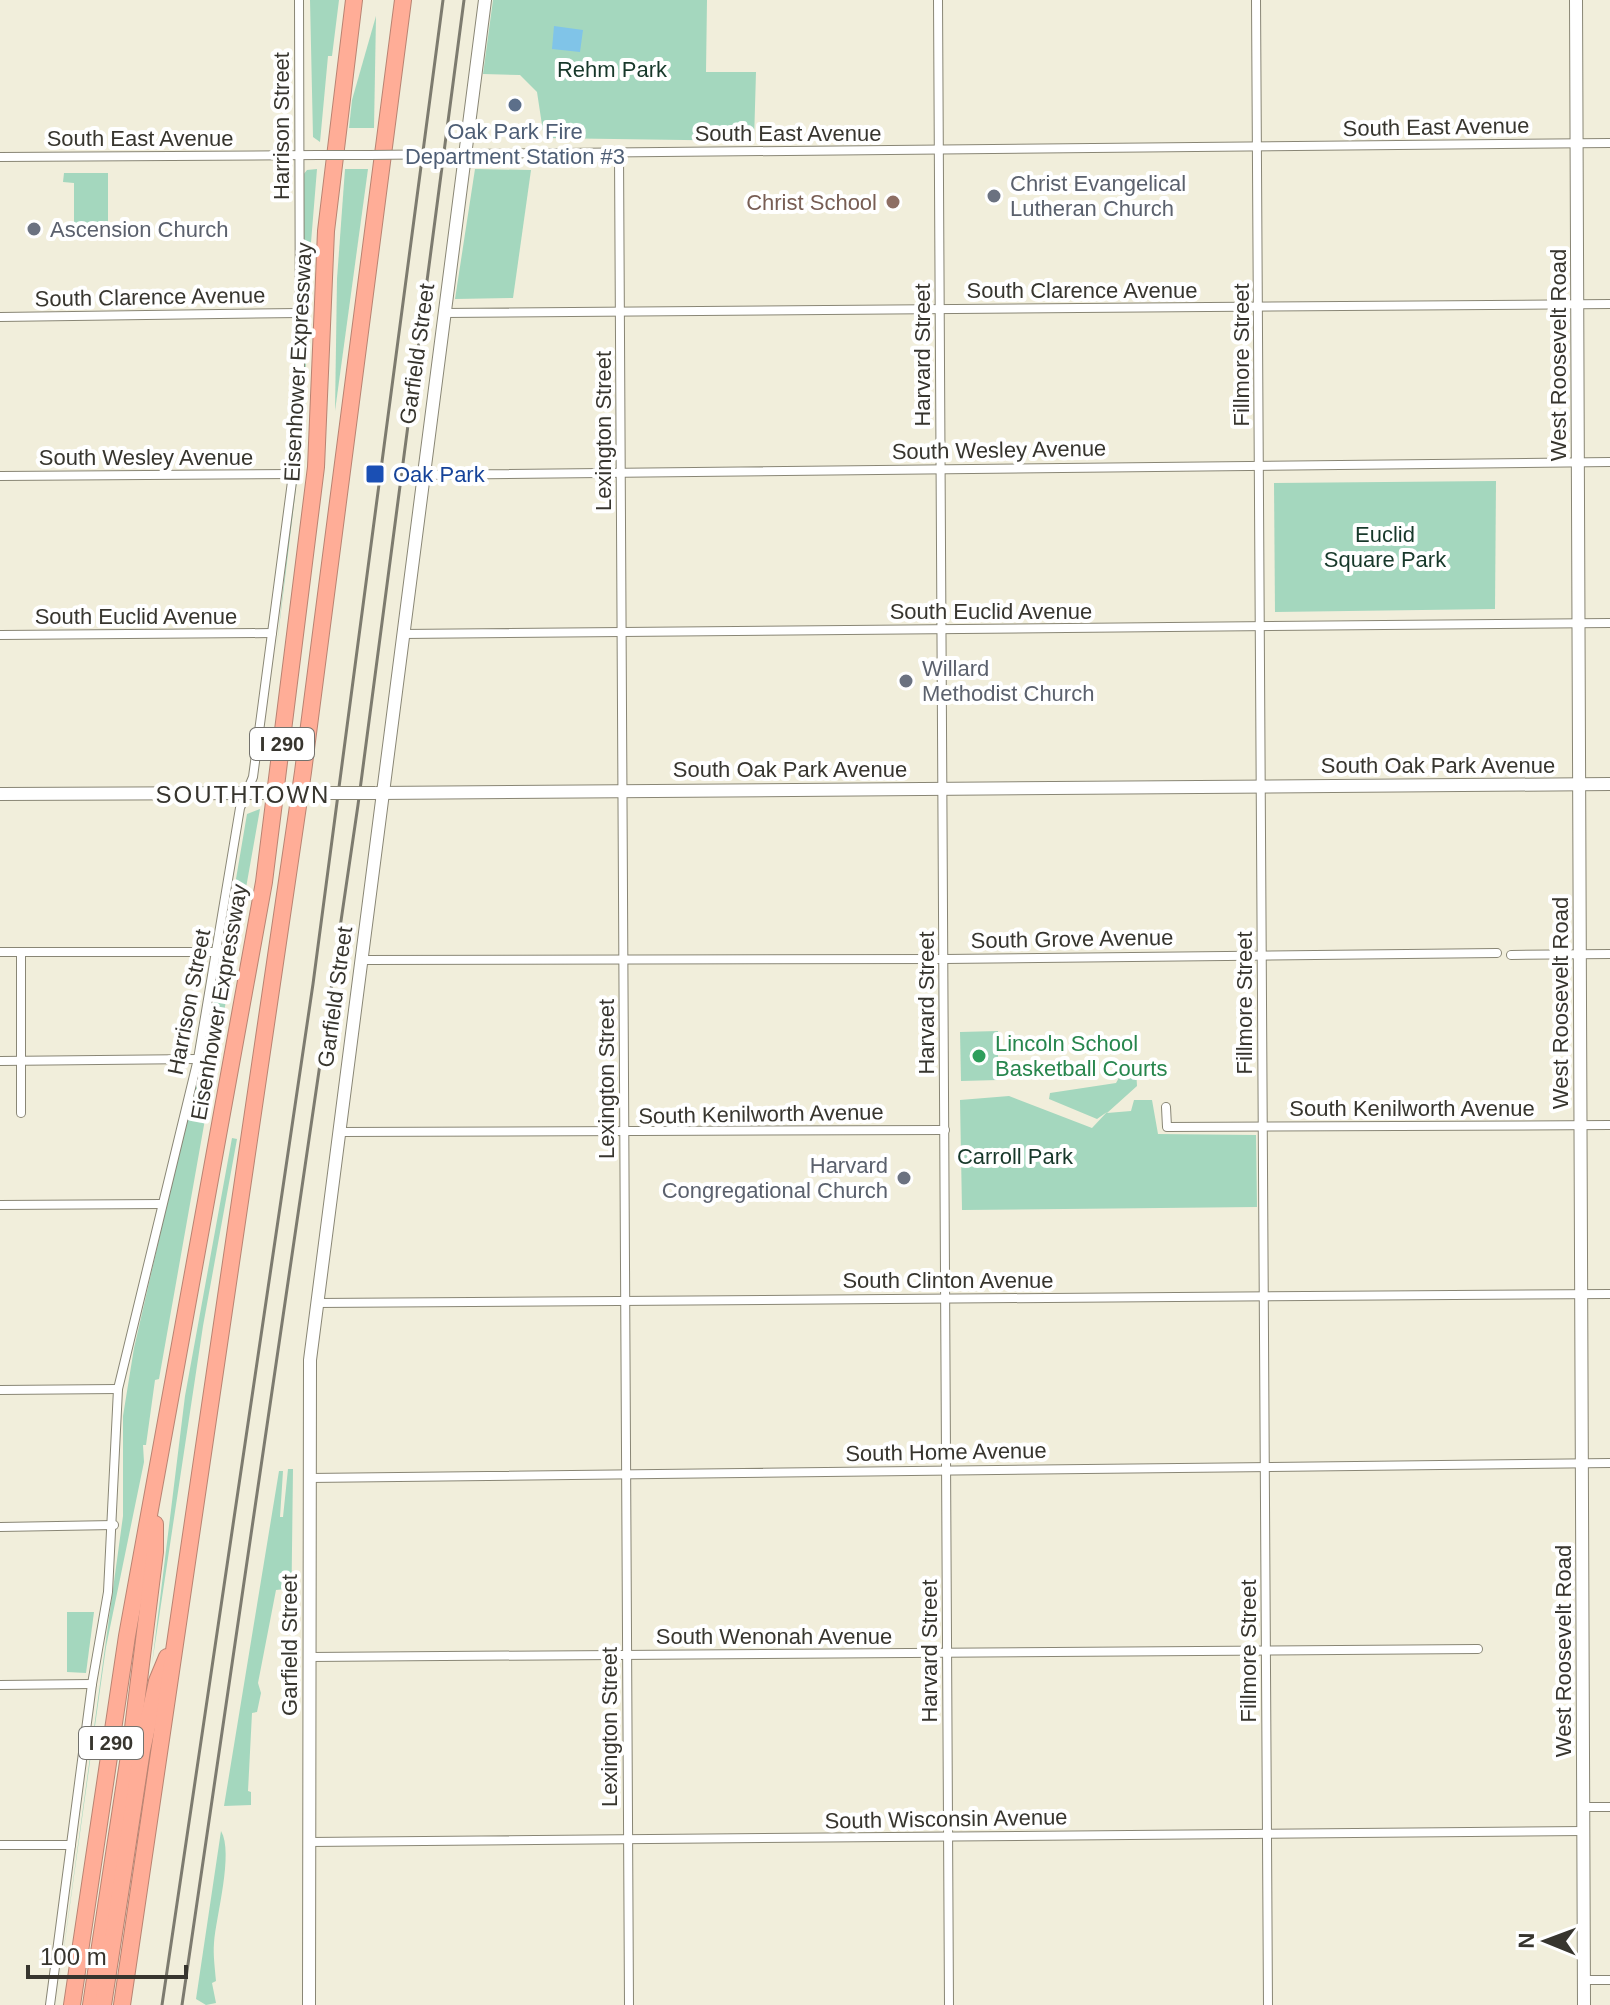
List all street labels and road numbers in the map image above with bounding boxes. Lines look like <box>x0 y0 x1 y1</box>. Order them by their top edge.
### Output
street label: Harrison Street <box>269 52 294 200</box>
street label: South East Avenue <box>1342 113 1530 141</box>
street label: South East Avenue <box>695 121 881 146</box>
street label: South East Avenue <box>47 126 233 151</box>
street label: Eisenhower Expressway <box>279 242 317 482</box>
street label: West Roosevelt Road <box>1546 249 1571 461</box>
street label: South Clarence Avenue <box>967 278 1197 303</box>
street label: South Clarence Avenue <box>34 282 266 312</box>
street label: Garfield Street <box>395 282 439 426</box>
street label: Harvard Street <box>910 283 935 427</box>
street label: Fillmore Street <box>1229 283 1254 427</box>
street label: Lexington Street <box>591 351 616 511</box>
street label: South Wesley Avenue <box>892 436 1106 464</box>
street label: South Wesley Avenue <box>39 445 253 470</box>
street label: South Euclid Avenue <box>890 599 1092 624</box>
street label: South Euclid Avenue <box>35 604 237 629</box>
road number: I 290 <box>250 728 314 760</box>
street label: South Oak Park Avenue <box>1321 753 1555 778</box>
street label: South Oak Park Avenue <box>673 757 907 782</box>
street label: Eisenhower Expressway <box>186 882 252 1122</box>
street label: West Roosevelt Road <box>1548 897 1573 1109</box>
street label: Garfield Street <box>313 925 357 1069</box>
street label: South Grove Avenue <box>970 925 1174 953</box>
street label: Harrison Street <box>163 927 215 1077</box>
street label: Harvard Street <box>914 931 939 1075</box>
street label: Fillmore Street <box>1232 931 1257 1075</box>
street label: Lexington Street <box>594 999 619 1159</box>
street label: South Kenilworth Avenue <box>1289 1096 1535 1121</box>
street label: South Kenilworth Avenue <box>638 1099 884 1129</box>
street label: South Clinton Avenue <box>842 1268 1054 1293</box>
street label: South Home Avenue <box>845 1438 1047 1466</box>
street label: West Roosevelt Road <box>1551 1545 1576 1757</box>
street label: Garfield Street <box>277 1574 302 1716</box>
street label: Harvard Street <box>917 1579 942 1723</box>
street label: Fillmore Street <box>1236 1579 1261 1723</box>
street label: South Wenonah Avenue <box>656 1624 892 1649</box>
street label: Lexington Street <box>597 1647 622 1807</box>
road number: I 290 <box>79 1727 143 1759</box>
street label: South Wisconsin Avenue <box>824 1804 1068 1834</box>

